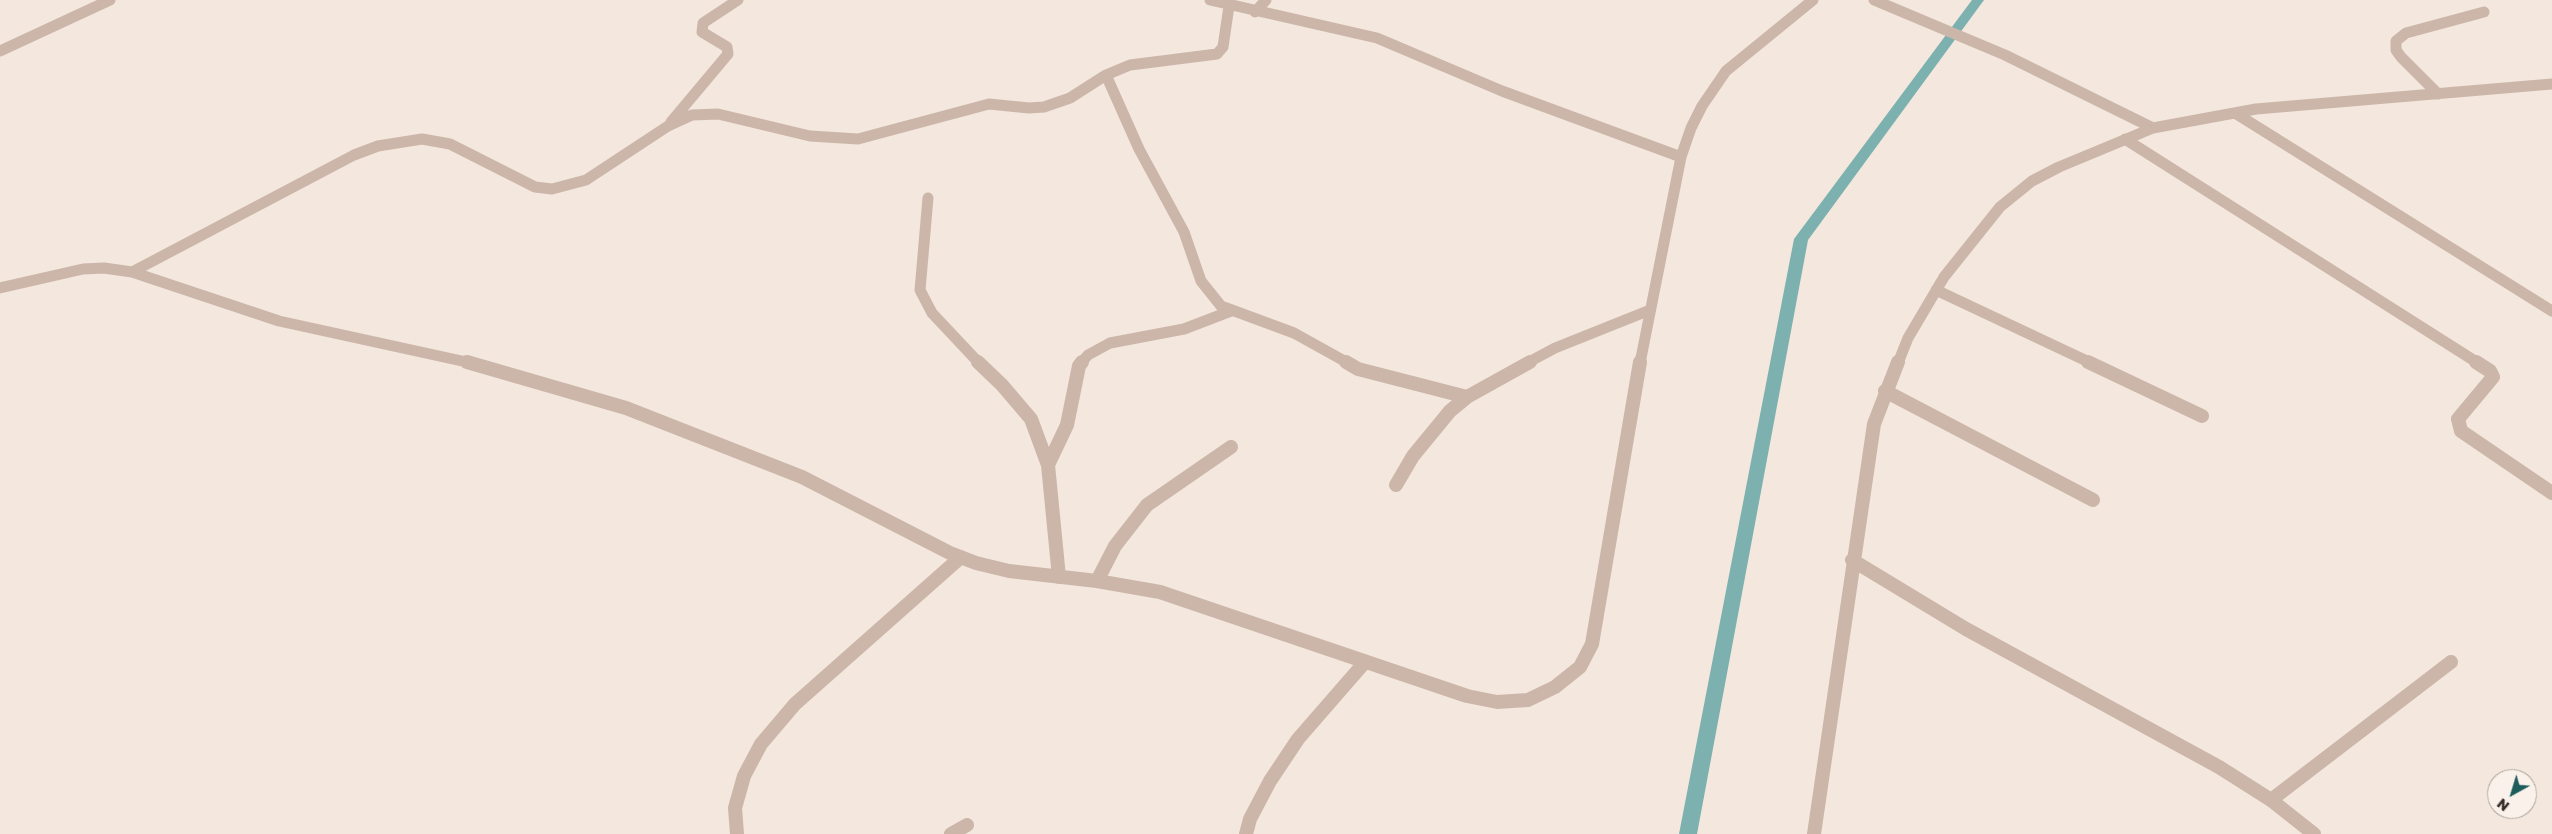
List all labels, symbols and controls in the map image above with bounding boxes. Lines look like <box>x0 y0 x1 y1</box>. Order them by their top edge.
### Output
north arrow <box>2487 769 2537 819</box>
text: N <box>2493 795 2512 815</box>

